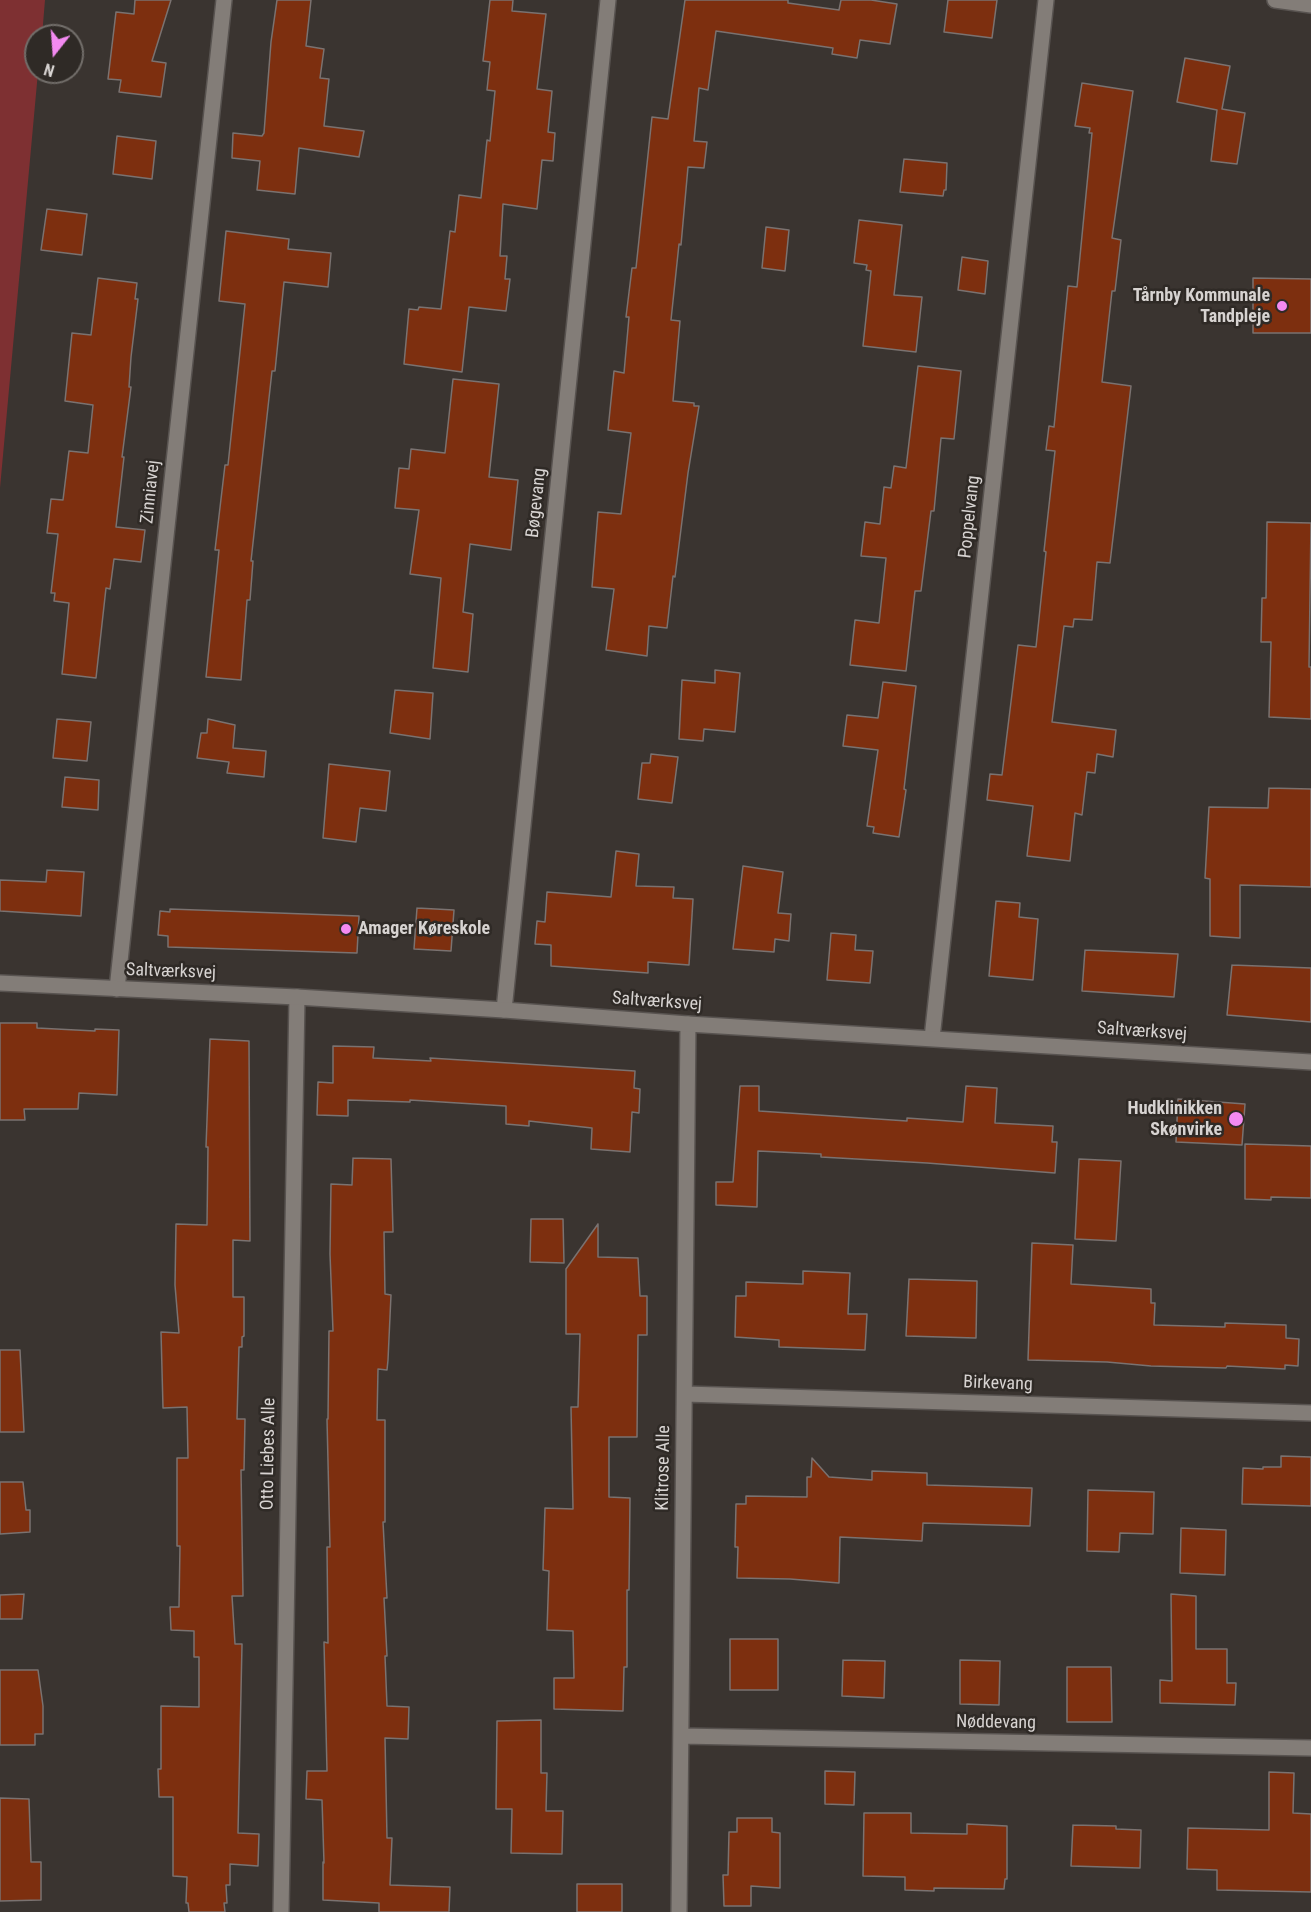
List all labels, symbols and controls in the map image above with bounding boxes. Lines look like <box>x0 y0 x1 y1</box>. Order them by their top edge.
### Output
north arrow <box>24 24 84 84</box>
text: N <box>42 59 57 80</box>
place label: Tårnby Kommunale Tandpleje <box>1133 285 1270 328</box>
marker: Tårnby Kommunale Tandpleje <box>1275 299 1289 313</box>
street label: Zinniavej <box>137 459 165 525</box>
street label: Bøgevang <box>523 467 551 539</box>
street label: Poppelvang <box>955 475 985 559</box>
place label: Amager Køreskole <box>358 918 490 940</box>
marker: Amager Køreskole <box>339 922 353 936</box>
street label: Saltværksvej <box>126 960 216 984</box>
street label: Saltværksvej <box>611 988 703 1016</box>
street label: Saltværksvej <box>1096 1018 1188 1046</box>
place label: Hudklinikken Skønvirke <box>1128 1098 1222 1140</box>
marker: Hudklinikken Skønvirke <box>1227 1110 1245 1128</box>
street label: Birkevang <box>963 1372 1033 1396</box>
street label: Otto Liebes Alle <box>257 1398 281 1510</box>
street label: Klitrose Alle <box>652 1425 676 1511</box>
street label: Nøddevang <box>956 1712 1036 1734</box>

